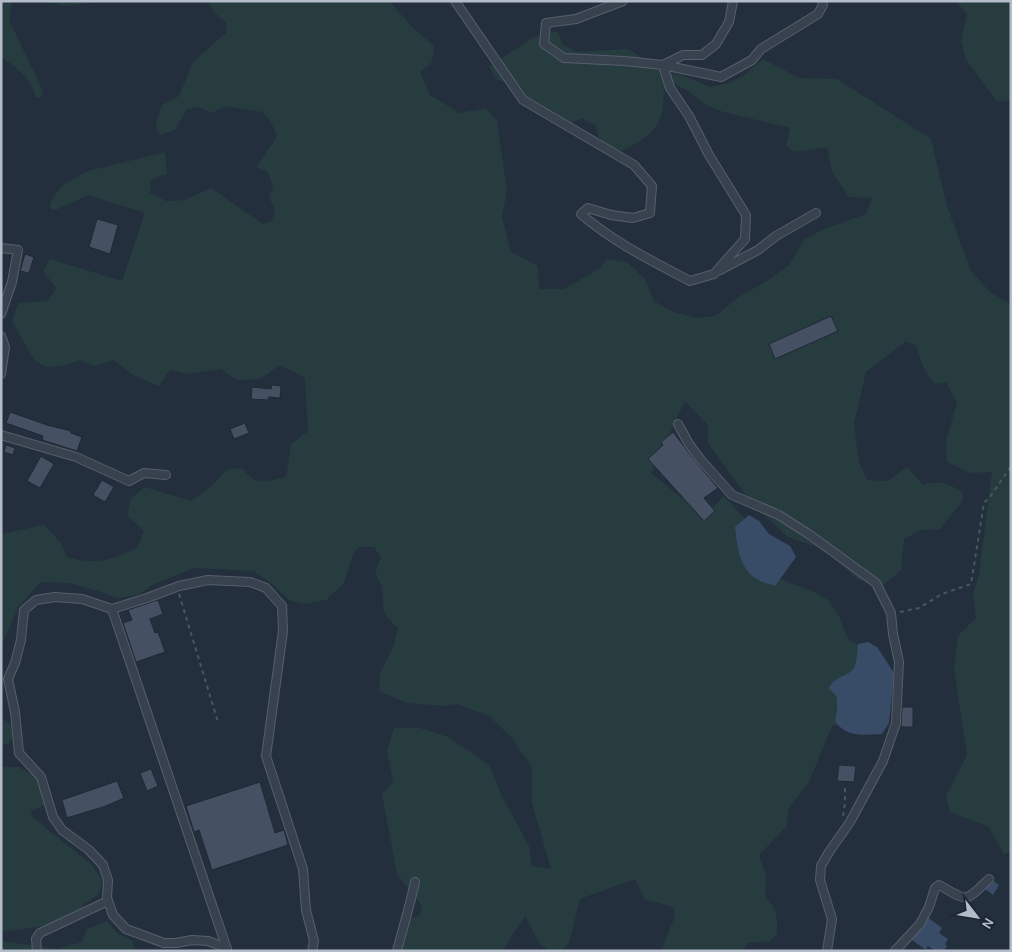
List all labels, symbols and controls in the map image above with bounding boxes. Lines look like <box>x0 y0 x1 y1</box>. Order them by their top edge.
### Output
north arrow <box>952 892 1002 942</box>
text: N <box>978 915 998 932</box>

